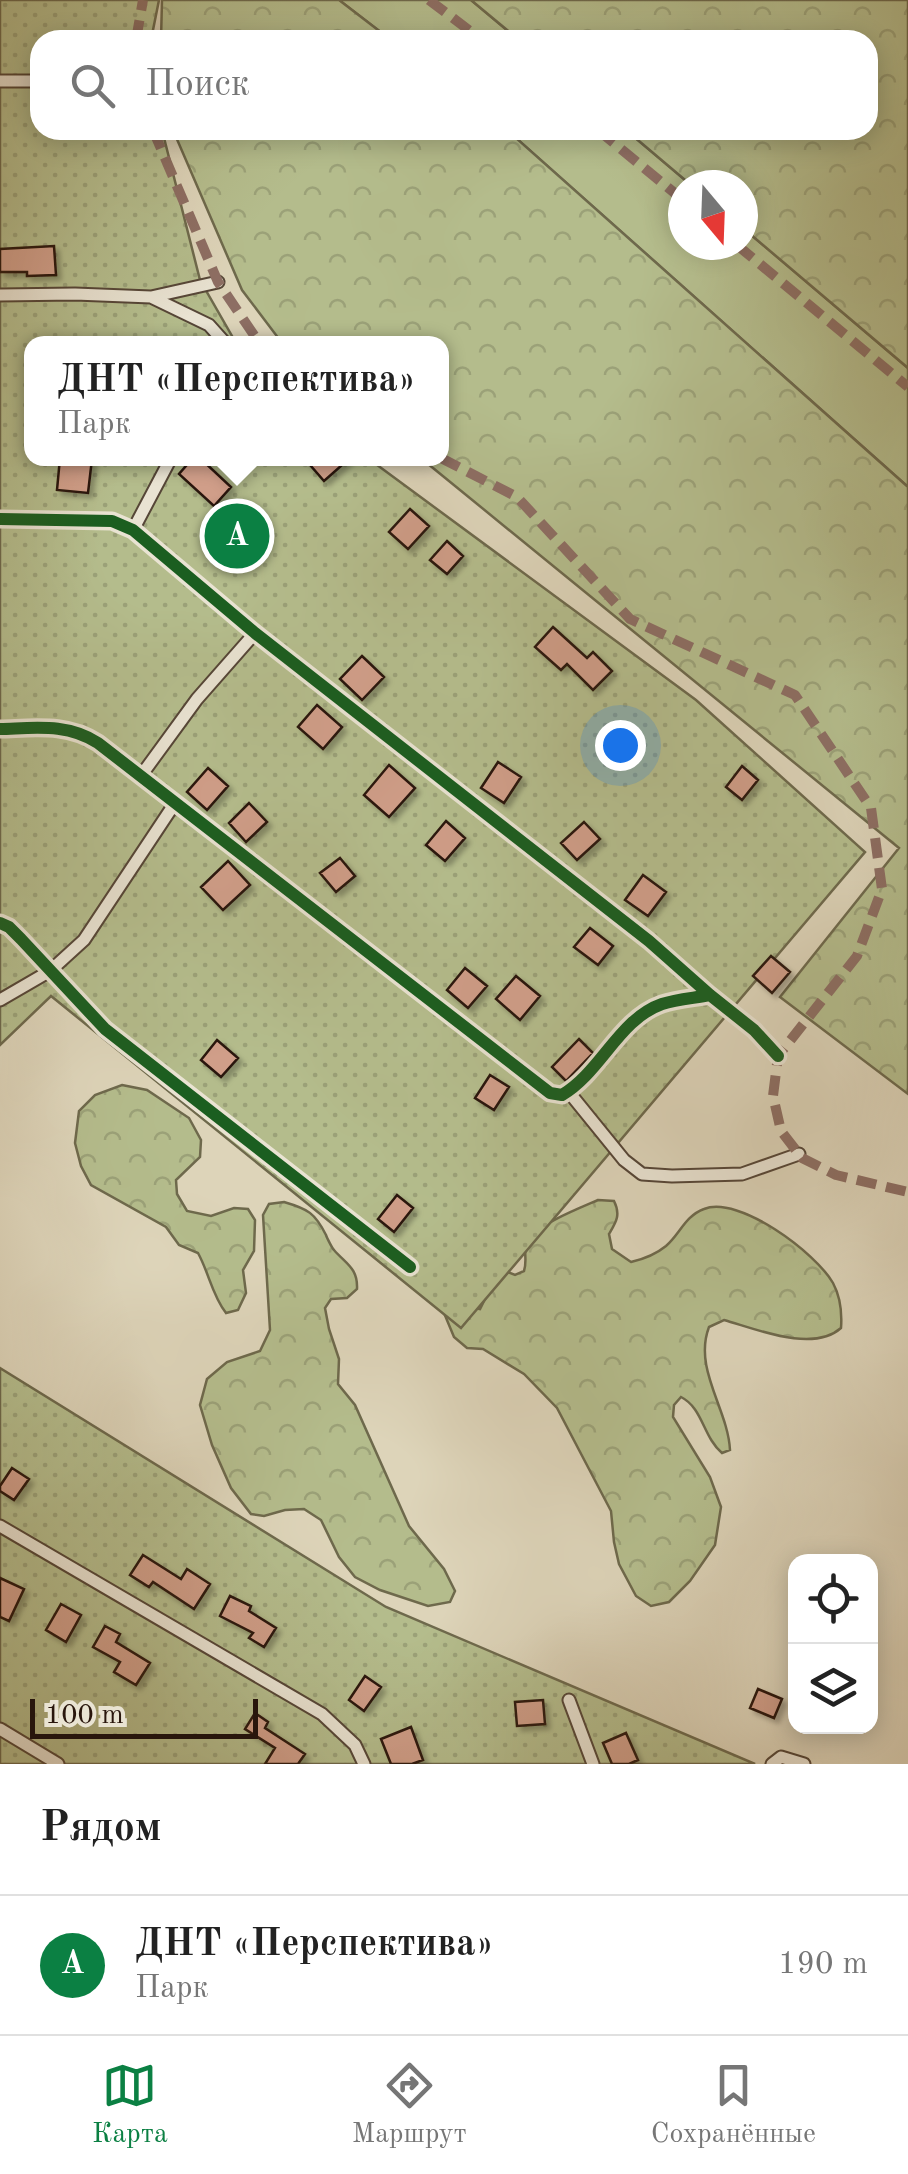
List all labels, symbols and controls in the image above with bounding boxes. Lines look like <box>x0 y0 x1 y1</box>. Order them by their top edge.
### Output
search box <box>30 30 878 140</box>
icon: search <box>65 58 120 113</box>
text: Поиск <box>145 66 250 104</box>
north arrow <box>668 170 758 260</box>
popup <box>24 336 449 466</box>
text: ДНТ «Перспектива» <box>57 362 416 400</box>
text: Парк <box>57 409 131 441</box>
pin: A <box>204 498 270 574</box>
your location <box>595 720 646 771</box>
map controls <box>788 1554 878 1734</box>
button: locate <box>788 1554 878 1644</box>
button: layers <box>788 1644 878 1734</box>
scale bar <box>30 1694 258 1738</box>
text: 100 m <box>45 1702 124 1730</box>
text: Рядом <box>40 1808 162 1850</box>
text: ДНТ «Перспектива» <box>135 1926 494 1964</box>
text: A <box>60 1949 85 1981</box>
text: 190 m <box>778 1949 868 1981</box>
text: Парк <box>135 1973 209 2005</box>
tab: Карта <box>92 2058 168 2153</box>
tab: Маршрут <box>352 2058 467 2153</box>
tab: Сохранённые <box>651 2058 816 2153</box>

